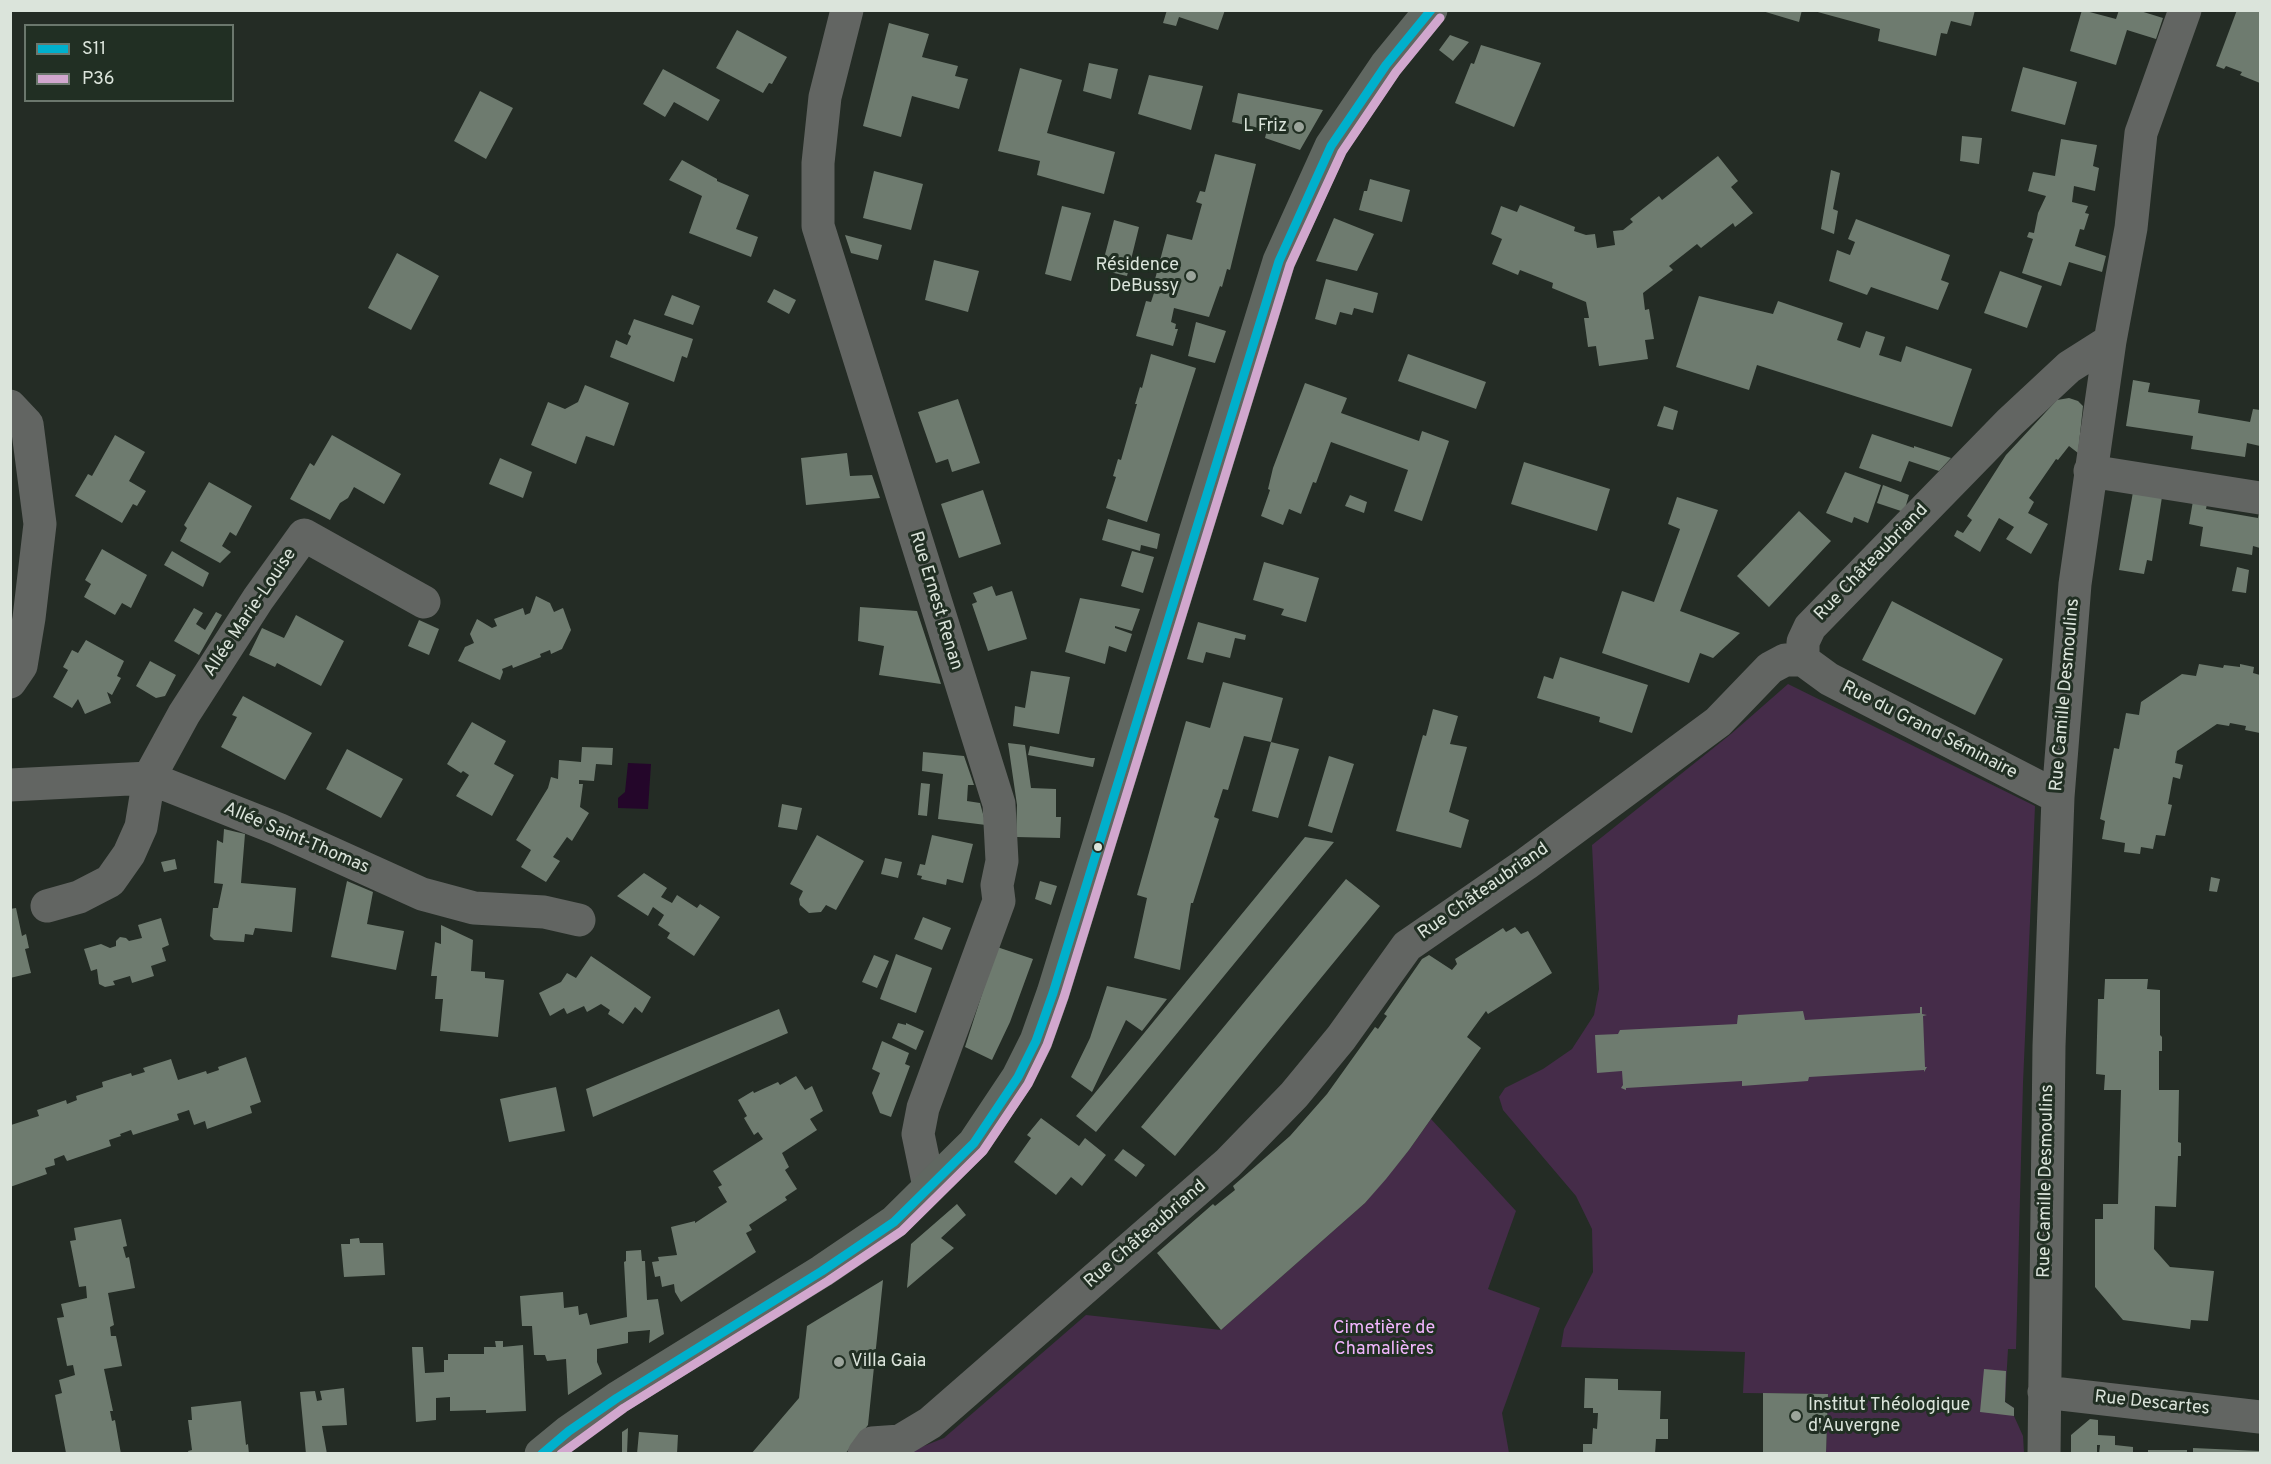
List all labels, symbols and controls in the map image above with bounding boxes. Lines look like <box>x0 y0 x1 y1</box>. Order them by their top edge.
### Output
legend <box>24 24 234 102</box>
text: S11 <box>82 38 106 61</box>
text: P36 <box>82 68 115 91</box>
place label: L Friz <box>1243 116 1287 138</box>
marker: L Friz <box>1292 120 1306 134</box>
place label: Résidence DeBussy <box>1096 255 1179 298</box>
marker: Résidence DeBussy <box>1184 269 1198 283</box>
street label: Rue Châteaubriand <box>1811 500 1933 626</box>
street label: Rue Ernest Renan <box>904 529 966 673</box>
street label: Allée Marie-Louise <box>200 545 302 681</box>
street label: Rue Camille Desmoulins <box>2047 598 2085 792</box>
street label: Rue du Grand Séminaire <box>1838 677 2020 785</box>
street label: Allée Saint-Thomas <box>220 799 372 879</box>
street label: Rue Châteaubriand <box>1415 839 1553 945</box>
unlabelled marker <box>1092 841 1104 853</box>
street label: Rue Camille Desmoulins <box>2035 1084 2059 1278</box>
street label: Rue Châteaubriand <box>1081 1176 1211 1294</box>
park label: Cimetière de Chamalières <box>1333 1318 1435 1360</box>
place label: Villa Gaia <box>851 1351 926 1373</box>
marker: Villa Gaia <box>832 1355 846 1369</box>
street label: Rue Descartes <box>2093 1387 2211 1421</box>
place label: Institut Théologique d'Auvergne <box>1808 1395 1970 1438</box>
marker: Institut Théologique d'Auvergne <box>1789 1409 1803 1423</box>

